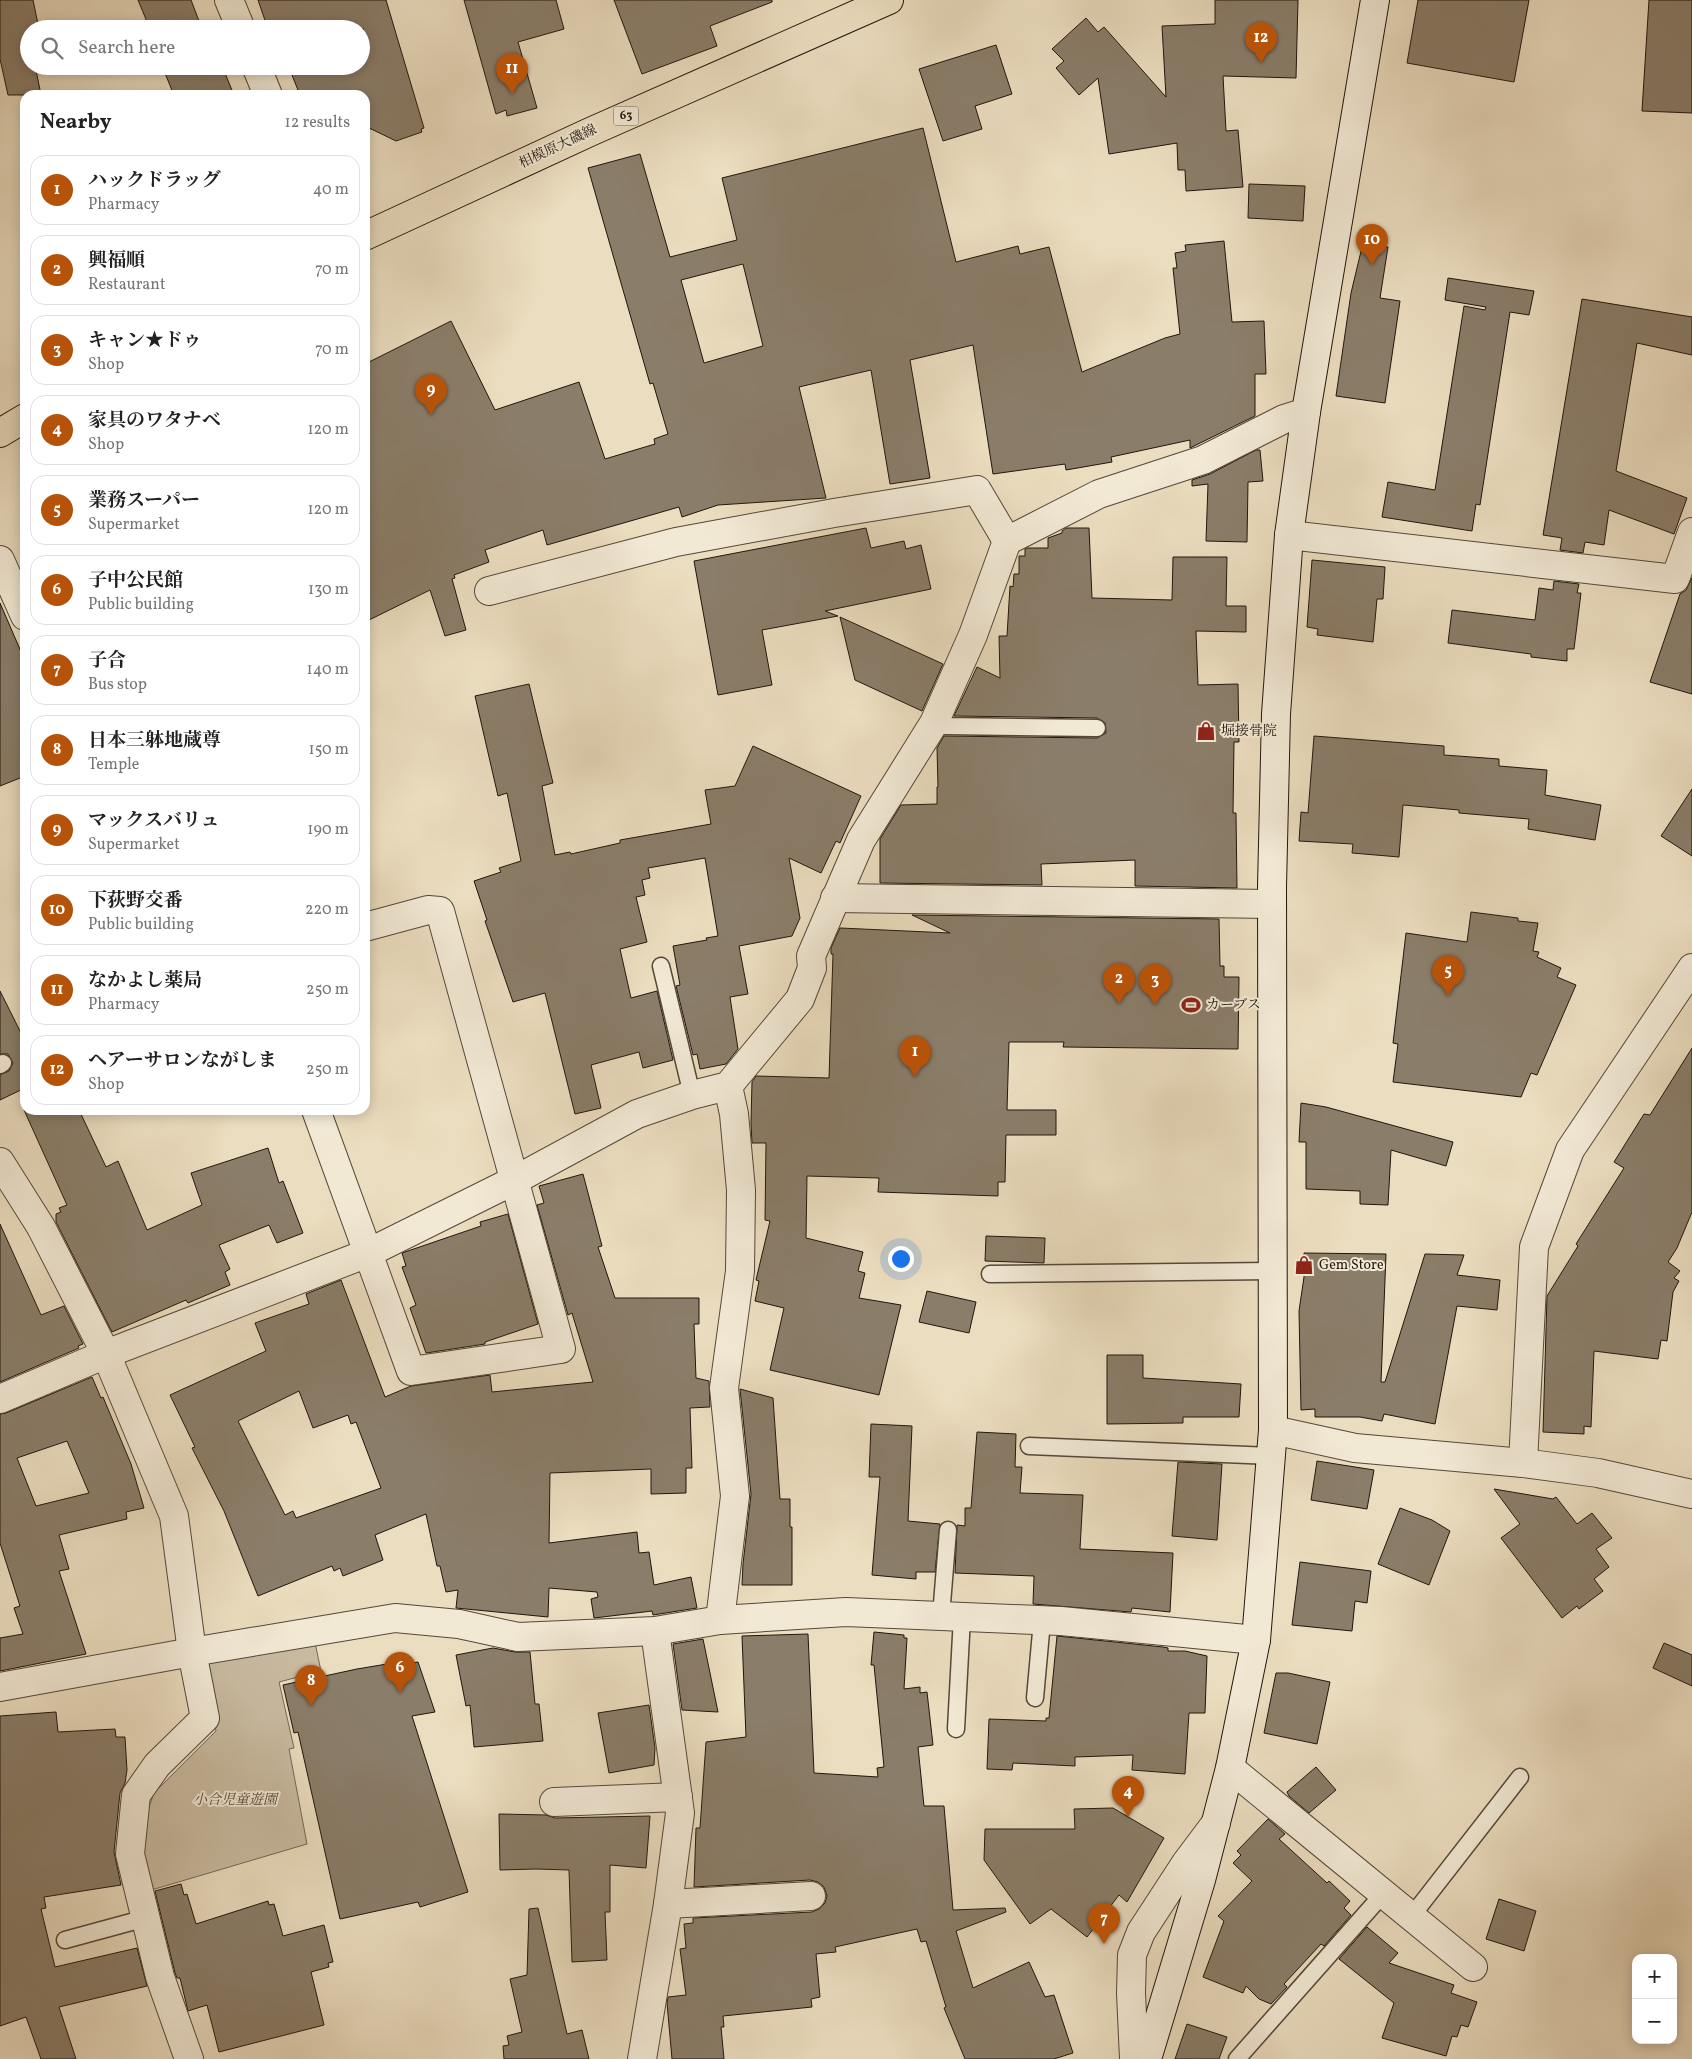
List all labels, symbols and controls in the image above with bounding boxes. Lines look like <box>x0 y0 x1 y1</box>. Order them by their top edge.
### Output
search box <box>20 20 370 75</box>
pin: 12 <box>1245 22 1277 63</box>
icon: search <box>38 34 66 62</box>
text: Search here <box>78 35 175 61</box>
pin: 11 <box>496 53 528 94</box>
road number: 63 <box>614 106 638 125</box>
text: Nearby <box>40 108 111 137</box>
text: 12 results <box>285 112 350 134</box>
street label: 相模原大磯線 <box>516 121 600 173</box>
text: ハックドラッグ <box>88 168 221 194</box>
text: 1 <box>54 179 60 201</box>
text: 40 m <box>313 179 349 201</box>
text: Pharmacy <box>88 194 159 216</box>
pin: 10 <box>1356 224 1388 265</box>
text: 興福順 <box>88 248 145 274</box>
text: 2 <box>53 259 61 281</box>
text: 70 m <box>315 259 349 281</box>
text: Restaurant <box>88 274 166 296</box>
text: キャン★ドゥ <box>88 328 202 354</box>
text: 3 <box>53 339 61 361</box>
text: 70 m <box>315 339 349 361</box>
text: Shop <box>88 354 124 376</box>
pin: 9 <box>415 374 447 415</box>
text: 家具のワタナベ <box>88 408 221 434</box>
text: 4 <box>52 419 62 441</box>
text: 120 m <box>307 419 349 441</box>
text: Shop <box>88 434 124 456</box>
text: 業務スーパー <box>88 488 200 514</box>
text: 5 <box>53 499 61 521</box>
text: 120 m <box>307 499 349 521</box>
text: Supermarket <box>88 514 180 536</box>
text: 子中公民館 <box>88 568 183 594</box>
text: 6 <box>53 579 61 601</box>
text: 130 m <box>308 579 349 601</box>
text: Public building <box>88 594 194 616</box>
text: 子合 <box>88 648 126 674</box>
text: 7 <box>53 659 61 681</box>
text: 140 m <box>307 659 349 681</box>
text: Bus stop <box>88 674 147 696</box>
shop icon: 堀接骨院 <box>1195 720 1217 742</box>
place label: 堀接骨院 <box>1221 722 1277 741</box>
text: 日本三躰地蔵尊 <box>88 728 221 754</box>
text: 8 <box>53 739 61 761</box>
text: 150 m <box>308 739 349 761</box>
text: Temple <box>88 754 139 776</box>
text: マックスバリュ <box>88 808 219 834</box>
text: 9 <box>53 819 61 841</box>
text: 190 m <box>307 819 349 841</box>
text: Supermarket <box>88 834 180 856</box>
text: 下荻野交番 <box>88 888 183 914</box>
text: 10 <box>49 899 65 921</box>
text: 220 m <box>305 899 349 921</box>
text: Public building <box>88 914 194 936</box>
pin: 5 <box>1432 955 1464 996</box>
pin: 2 <box>1103 963 1135 1004</box>
pin: 3 <box>1139 964 1171 1005</box>
text: なかよし薬局 <box>88 968 202 994</box>
text: 11 <box>51 979 63 1001</box>
text: 250 m <box>306 979 349 1001</box>
text: Pharmacy <box>88 994 159 1016</box>
sports icon: カーブス <box>1180 994 1202 1016</box>
place label: カーブス <box>1206 996 1261 1015</box>
pin: 1 <box>899 1036 931 1077</box>
text: ヘアーサロンながしま <box>88 1048 277 1074</box>
text: 12 <box>50 1059 64 1081</box>
text: 250 m <box>306 1059 349 1081</box>
text: Shop <box>88 1074 124 1096</box>
your location <box>888 1246 914 1272</box>
shop icon: Gem Store <box>1293 1254 1315 1276</box>
place label: Gem Store <box>1319 1256 1384 1275</box>
pin: 6 <box>384 1652 416 1693</box>
pin: 8 <box>295 1665 327 1706</box>
pin: 4 <box>1112 1776 1144 1817</box>
park label: 小合児童遊園 <box>193 1791 279 1810</box>
pin: 7 <box>1088 1903 1120 1944</box>
map controls <box>1632 1954 1677 2044</box>
button: + <box>1632 1954 1677 1999</box>
button: − <box>1632 1999 1677 2044</box>

